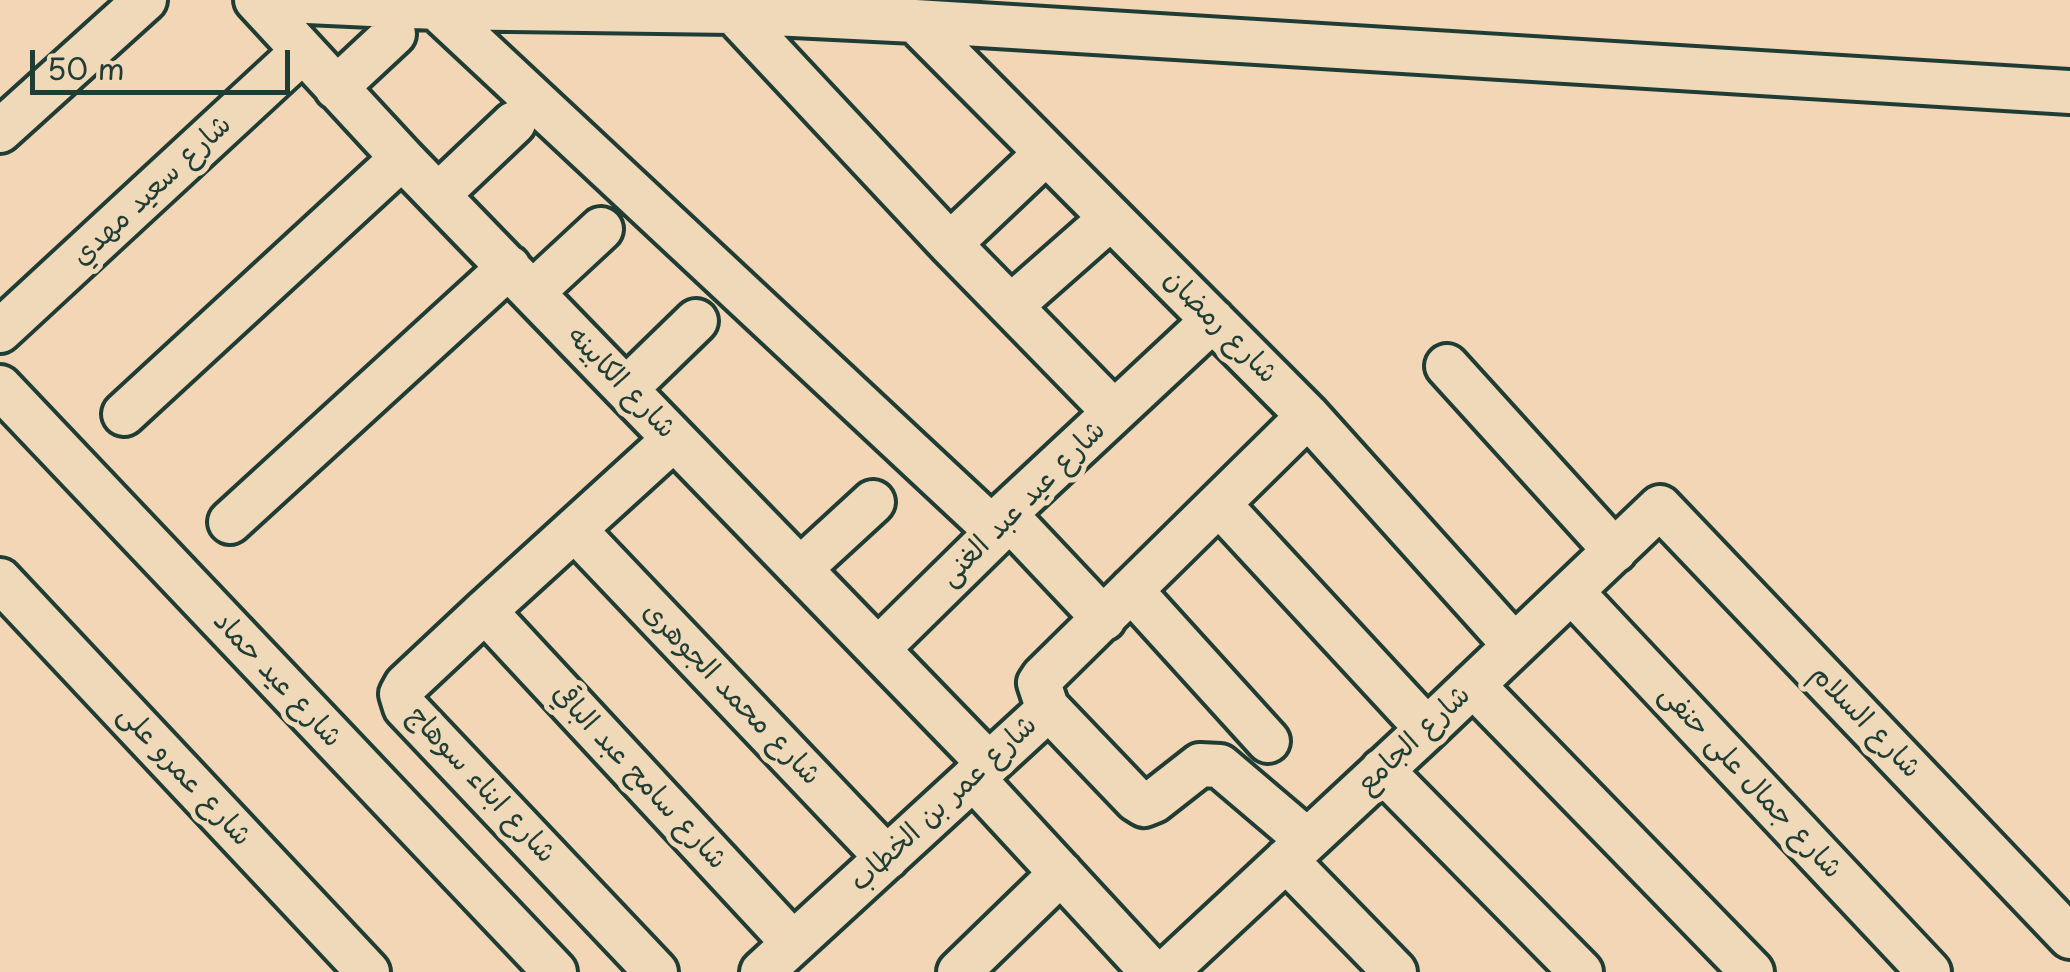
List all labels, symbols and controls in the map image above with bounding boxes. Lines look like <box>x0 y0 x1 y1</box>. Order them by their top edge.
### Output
scale bar <box>35 30 295 92</box>
text: 50 m <box>47 45 125 90</box>
street label: شارع سعيد مهدي <box>65 109 239 273</box>
street label: شارع رمضان <box>1156 263 1284 391</box>
street label: شارع الكابينه <box>560 320 682 446</box>
street label: شارع عيد عبد الغنى <box>933 414 1113 594</box>
street label: شارع محمد الجوهرى <box>635 595 827 793</box>
street label: شارع عيد حماد <box>206 605 348 755</box>
street label: شارع السلام <box>1803 658 1927 786</box>
street label: شارع سامح عبد الباقي <box>544 677 734 877</box>
street label: شارع جمال على حنفى <box>1651 678 1849 886</box>
street label: شارع الجامع <box>1350 679 1478 801</box>
street label: شارع عمرو على <box>110 698 258 854</box>
street label: شارع ابناء سوهاج <box>400 700 562 870</box>
street label: شارع عمر بن الخطاب <box>844 709 1044 899</box>

